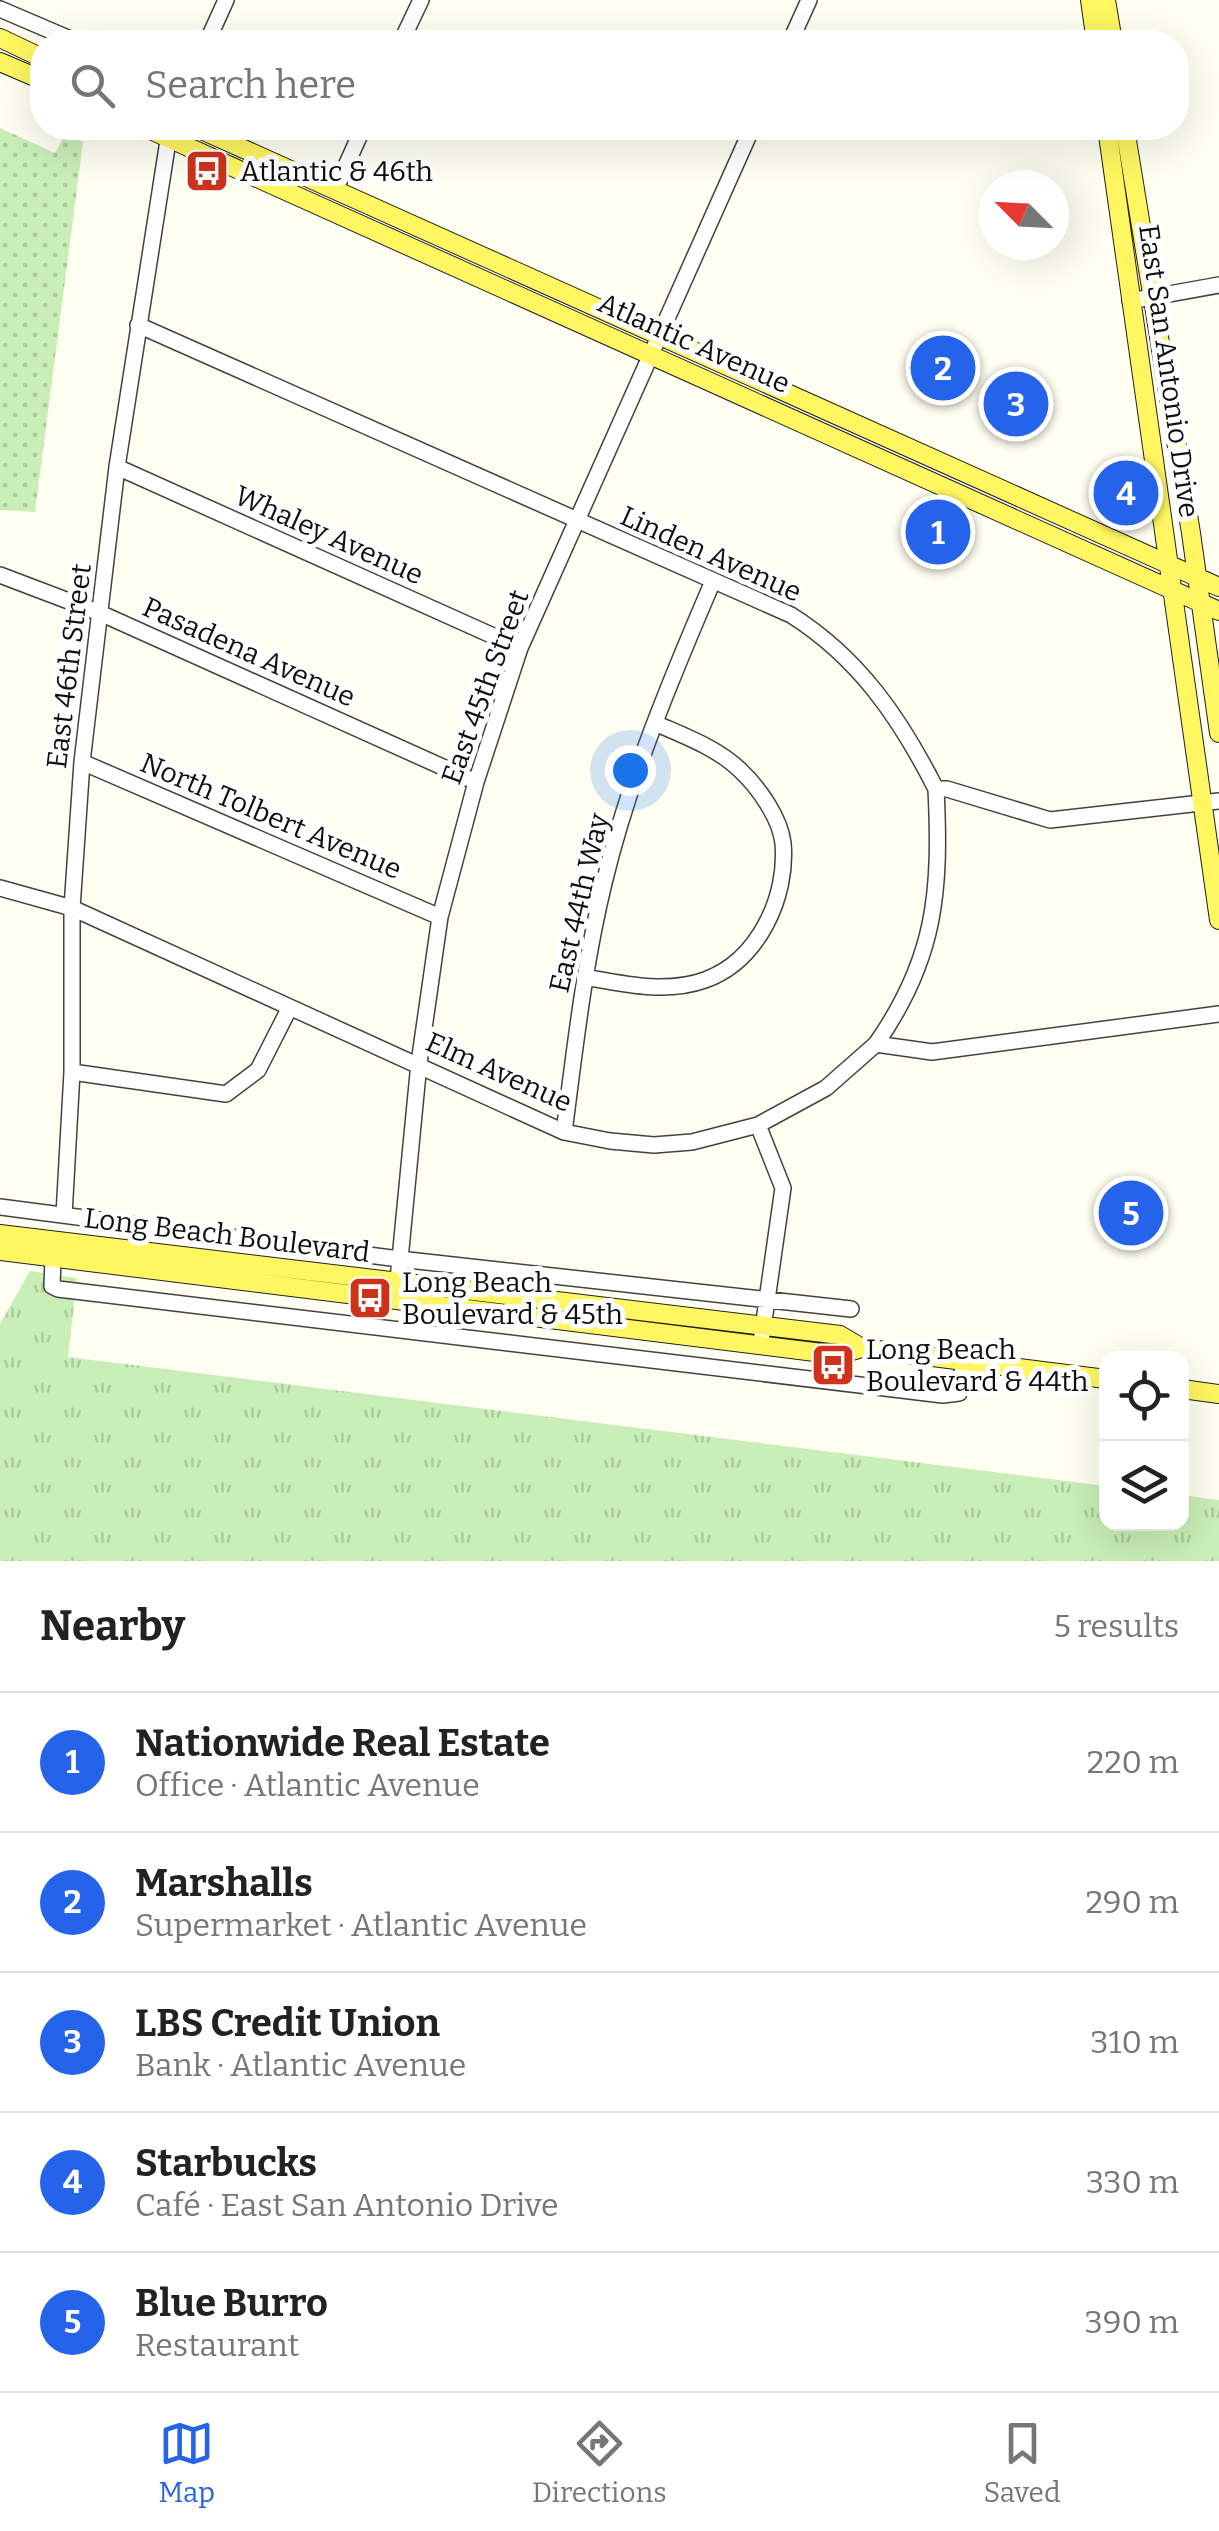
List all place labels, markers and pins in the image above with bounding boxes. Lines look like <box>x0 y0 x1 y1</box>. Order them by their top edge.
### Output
bus stop icon: Atlantic & 46th <box>184 148 230 194</box>
place label: Atlantic & 46th <box>240 155 433 188</box>
pin: 2 <box>910 330 976 406</box>
pin: 3 <box>984 366 1048 442</box>
pin: 4 <box>1094 456 1158 530</box>
pin: 1 <box>906 494 970 570</box>
pin: 5 <box>1098 1176 1164 1250</box>
place label: Long Beach Boulevard & 45th <box>402 1266 623 1331</box>
bus stop icon: Long Beach Boulevard & 45th <box>347 1275 393 1321</box>
place label: Long Beach Boulevard & 44th <box>866 1333 1089 1398</box>
bus stop icon: Long Beach Boulevard & 44th <box>810 1342 856 1388</box>

